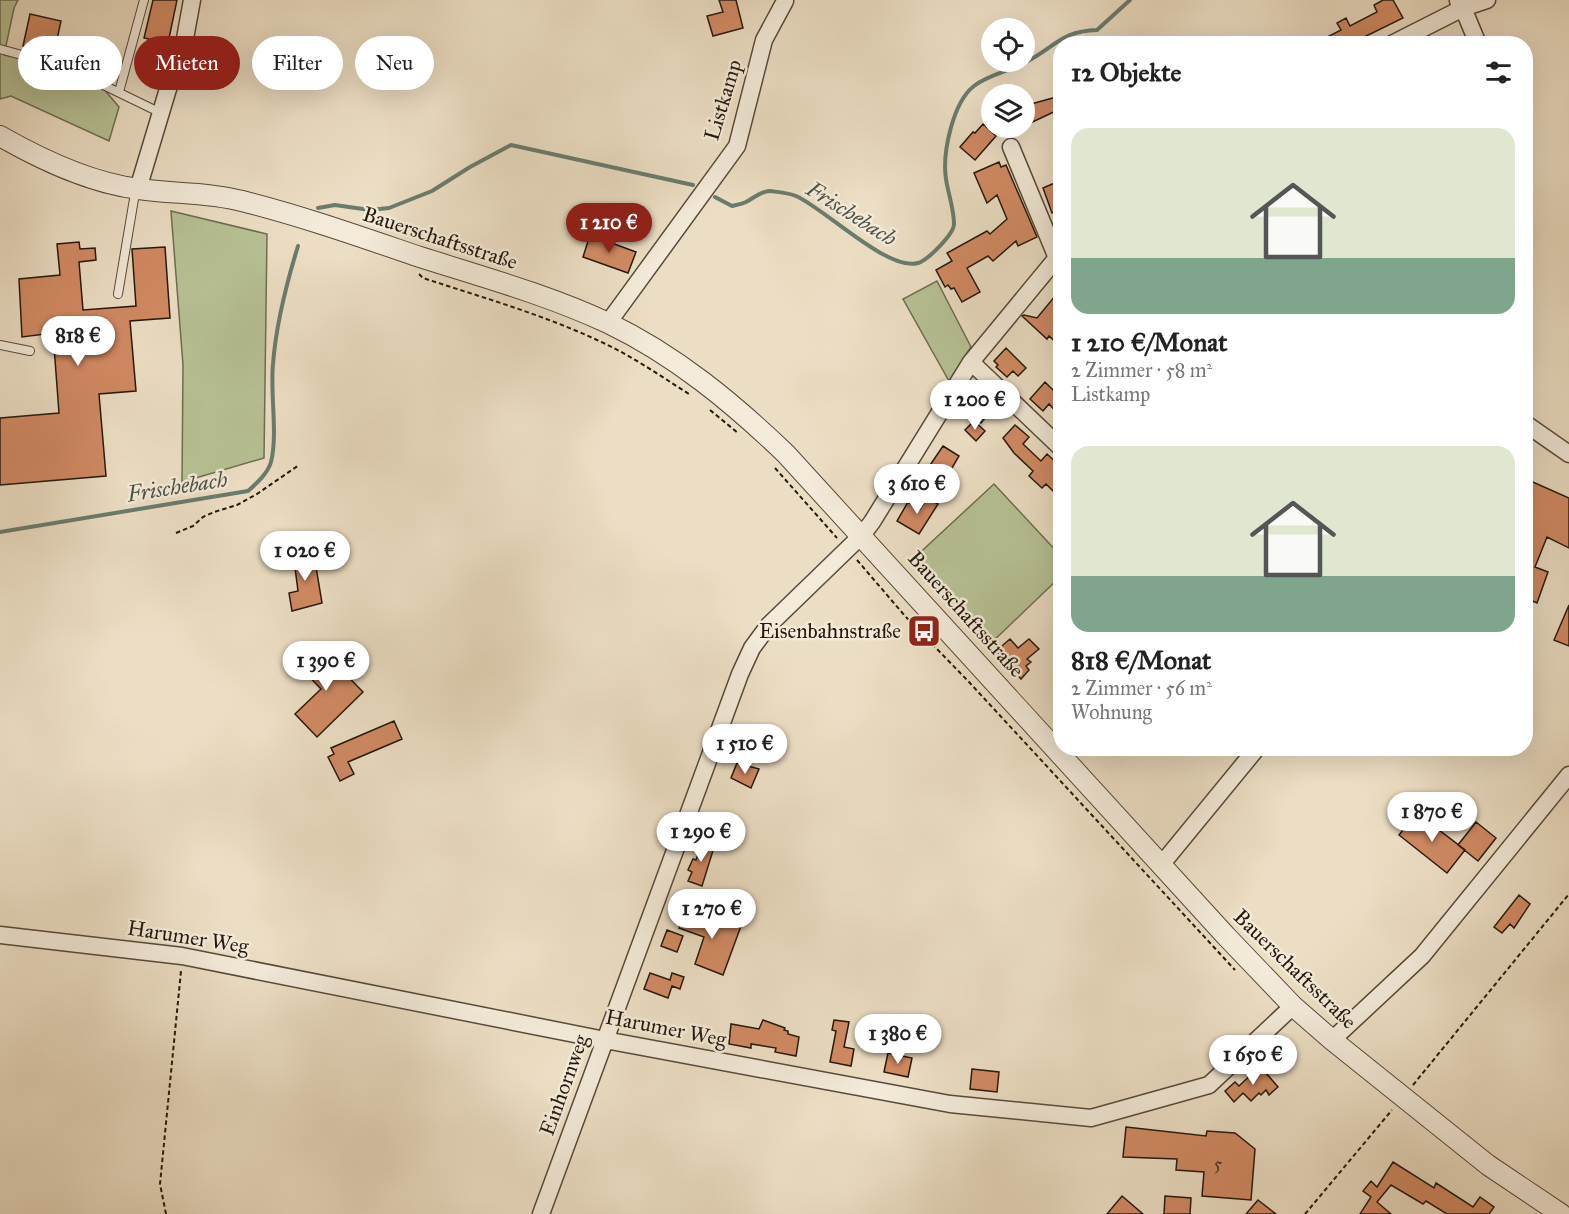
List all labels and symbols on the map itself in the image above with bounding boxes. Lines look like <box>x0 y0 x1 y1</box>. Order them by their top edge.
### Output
street label: Listkamp <box>698 56 748 144</box>
water label: Frischebach <box>801 175 902 252</box>
street label: Bauerschaftsstraße <box>359 201 521 275</box>
pin: 1 210 € <box>554 203 664 254</box>
pin: 818 € <box>36 316 120 367</box>
pin: 1 200 € <box>920 380 1030 431</box>
pin: 3 610 € <box>862 464 972 515</box>
water label: Frischebach <box>124 465 229 508</box>
pin: 1 020 € <box>250 531 360 582</box>
street label: Bauerschaftsstraße <box>902 545 1030 683</box>
bus stop icon: Eisenbahnstraße <box>906 613 942 649</box>
place label: Eisenbahnstraße <box>759 618 901 644</box>
pin: 1 390 € <box>271 641 381 692</box>
pin: 1 510 € <box>690 724 800 775</box>
pin: 1 870 € <box>1377 792 1487 843</box>
pin: 1 290 € <box>646 812 756 863</box>
pin: 1 270 € <box>657 889 767 940</box>
street label: Bauerschaftsstraße <box>1228 904 1362 1035</box>
street label: Harumer Weg <box>125 915 251 959</box>
street label: Harumer Weg <box>603 1004 729 1052</box>
pin: 1 380 € <box>843 1014 953 1065</box>
street label: Einhornweg <box>534 1031 594 1139</box>
pin: 1 650 € <box>1198 1035 1308 1086</box>
house number: 5 <box>1214 1153 1223 1175</box>

